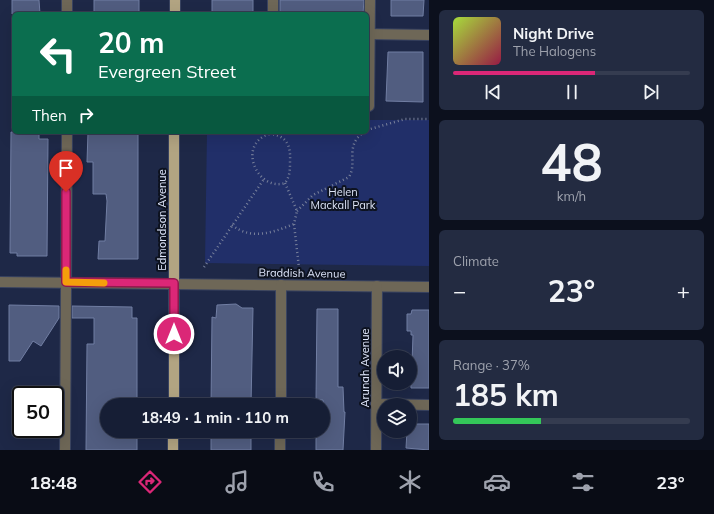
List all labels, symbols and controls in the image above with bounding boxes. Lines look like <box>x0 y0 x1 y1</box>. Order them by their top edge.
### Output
text: Night Drive <box>513 24 594 43</box>
text: 20 m <box>98 25 164 60</box>
icon: left <box>32 28 84 80</box>
text: The Halogens <box>513 43 596 59</box>
text: Evergreen Street <box>98 60 236 83</box>
icon: previous <box>482 81 504 103</box>
icon: pause <box>561 81 583 103</box>
icon: next <box>640 81 662 103</box>
icon: right <box>75 104 97 126</box>
text: Then <box>32 106 67 125</box>
text: 48 <box>540 129 603 194</box>
pin <box>49 151 83 192</box>
icon: arrive <box>55 157 77 179</box>
street label: Edmondson Avenue <box>155 169 169 271</box>
park label: Helen Mackall Park <box>311 185 376 212</box>
text: km/h <box>557 188 586 204</box>
text: Climate <box>453 253 499 269</box>
street label: Braddish Avenue <box>258 265 346 281</box>
text: 23° <box>548 272 595 310</box>
text: − <box>453 277 466 305</box>
text: + <box>677 277 690 305</box>
position arrow <box>153 313 195 355</box>
street label: Arunah Avenue <box>358 328 372 408</box>
map controls <box>377 350 417 438</box>
button: sound <box>377 350 417 390</box>
text: Range · 37% <box>453 357 530 373</box>
text: 185 km <box>453 376 559 414</box>
speed limit sign: 50 <box>12 386 64 438</box>
button: layers <box>377 398 417 438</box>
text: 18:49 · 1 min · 110 m <box>141 408 289 427</box>
icon: directions <box>136 468 164 496</box>
icon: music <box>223 468 251 496</box>
icon: phone <box>309 468 337 496</box>
icon: climate <box>396 468 424 496</box>
icon: car <box>483 468 511 496</box>
icon: filters <box>569 468 597 496</box>
text: 18:48 <box>29 471 77 494</box>
text: 23° <box>656 471 685 494</box>

